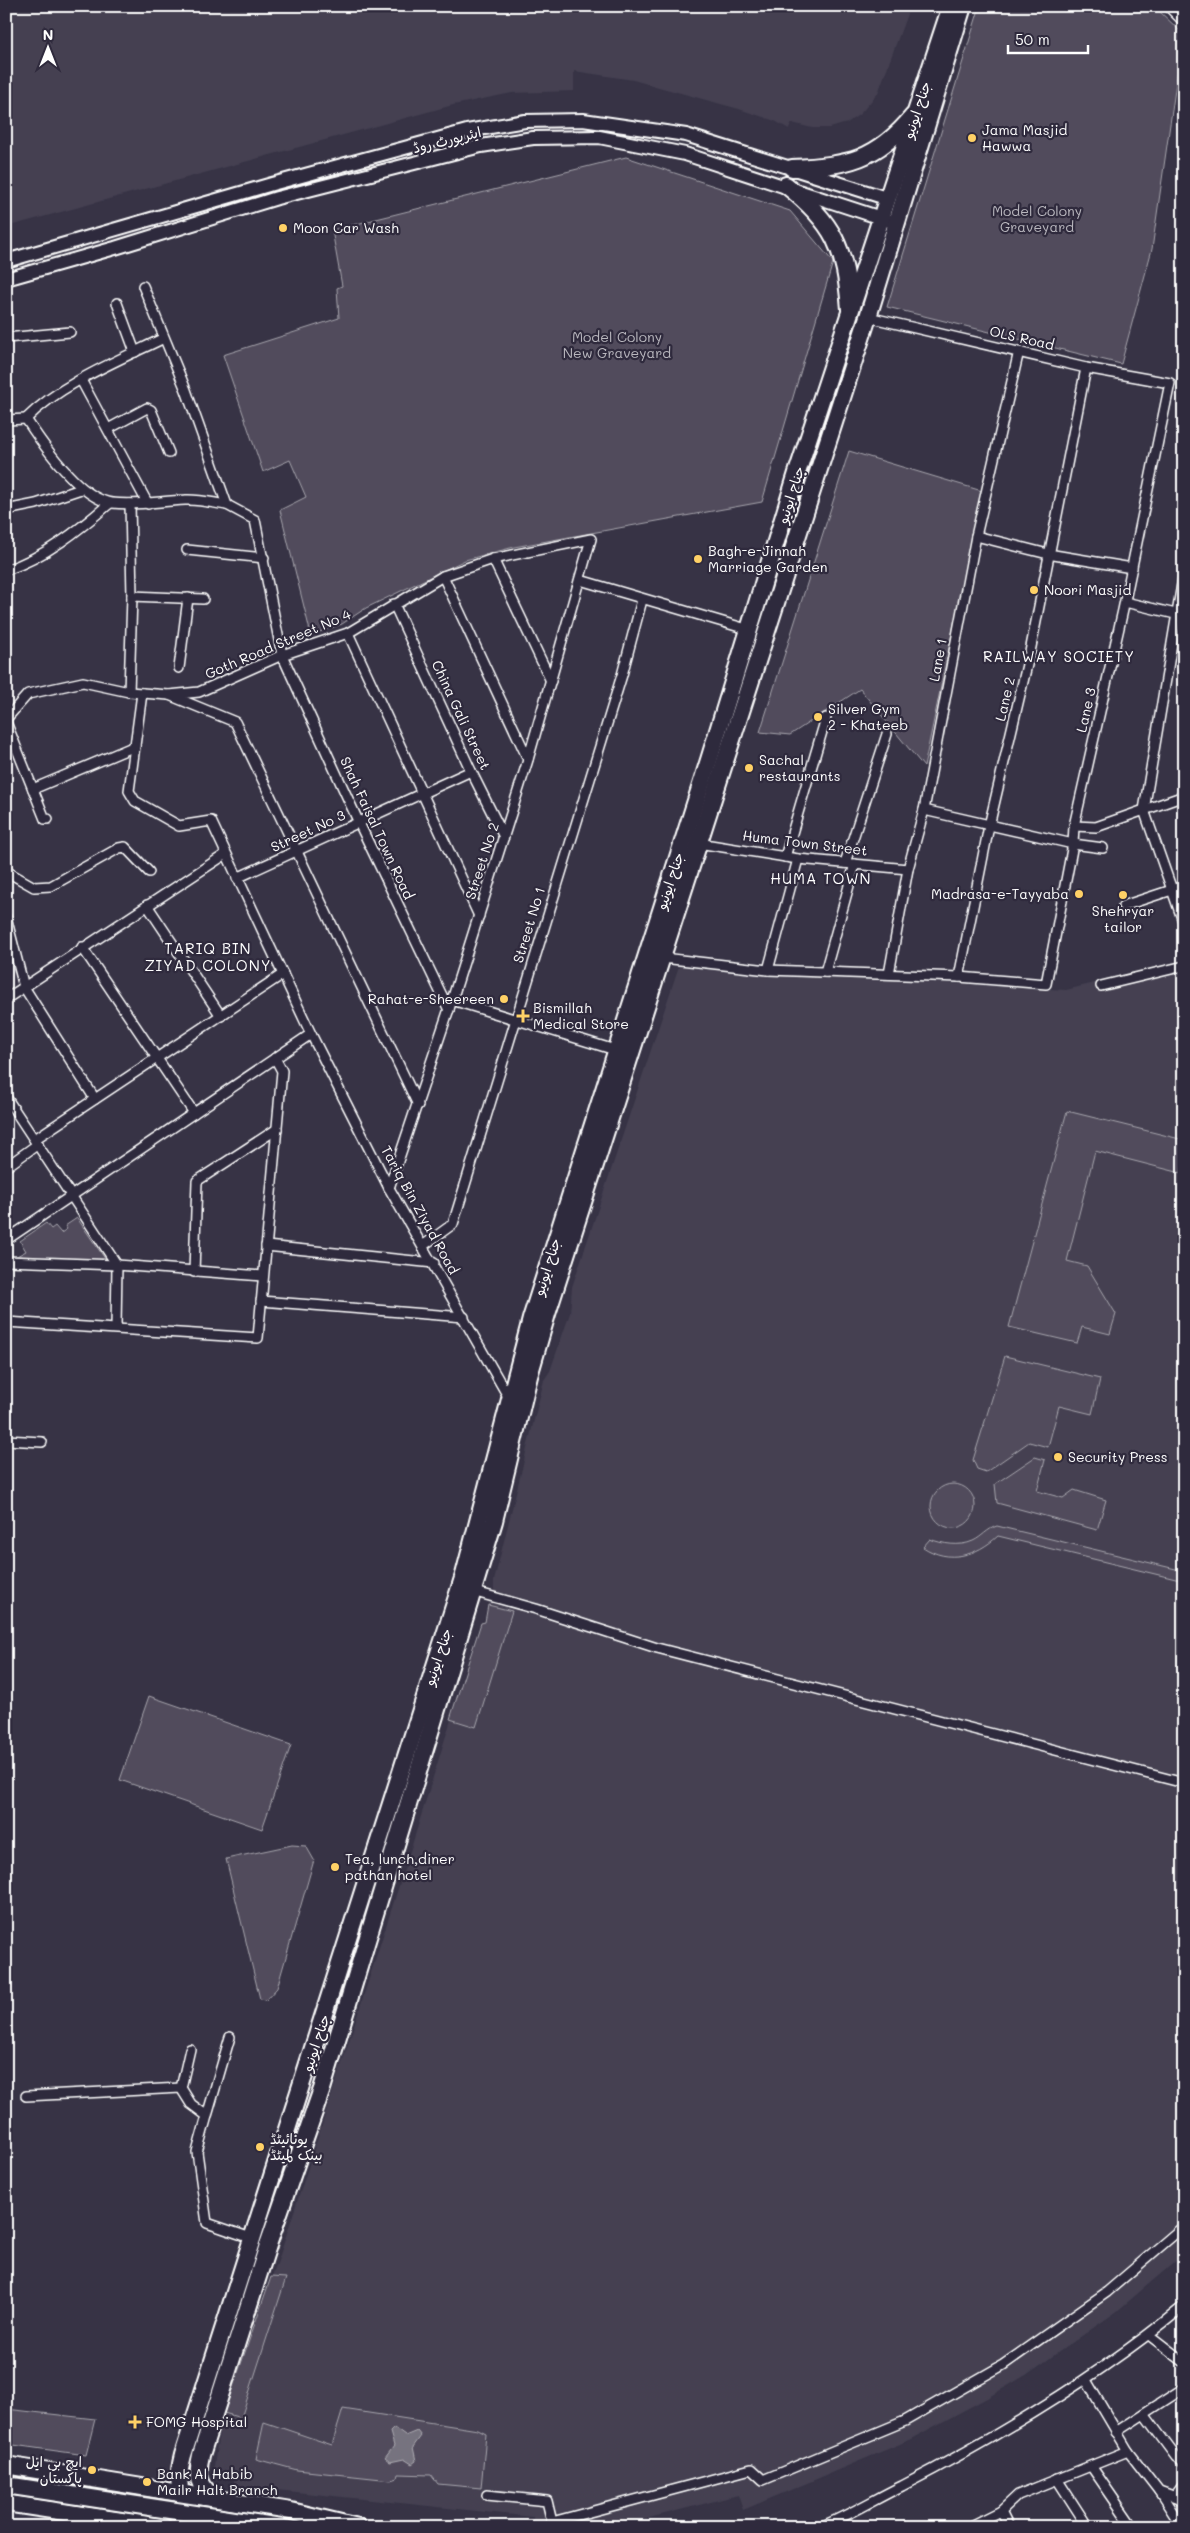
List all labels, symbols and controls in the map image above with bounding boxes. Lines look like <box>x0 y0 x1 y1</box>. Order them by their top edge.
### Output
north arrow <box>22 22 72 72</box>
scale bar <box>1008 22 1088 54</box>
text: N <box>43 25 53 44</box>
text: 50 m <box>1015 29 1050 49</box>
street label: جناح ایونیو <box>898 79 936 142</box>
place label: Jama Masjid Hawwa <box>982 120 1067 155</box>
street label: ایئرپورٹ روڈ <box>411 122 483 158</box>
marker: Jama Masjid Hawwa <box>966 132 978 144</box>
park label: Model Colony Graveyard <box>992 201 1082 236</box>
place label: Moon Car Wash <box>293 218 399 237</box>
marker: Moon Car Wash <box>277 222 289 234</box>
street label: OLS Road <box>988 321 1056 354</box>
park label: Model Colony New Graveyard <box>563 327 671 362</box>
street label: جناح ایونیو <box>772 464 809 527</box>
place label: Bagh-e-Jinnah Marriage Garden <box>708 541 828 576</box>
marker: Bagh-e-Jinnah Marriage Garden <box>692 553 704 565</box>
place label: Noori Masjid <box>1044 580 1131 599</box>
marker: Noori Masjid <box>1028 584 1040 596</box>
street label: Goth Road Street No 4 <box>202 604 354 683</box>
street label: Lane 1 <box>924 637 951 683</box>
district label: RAILWAY SOCIETY <box>983 646 1135 666</box>
street label: China Gali Street <box>428 657 495 773</box>
street label: Lane 2 <box>990 675 1019 723</box>
street label: Lane 3 <box>1071 686 1100 734</box>
place label: Silver Gym 2 - Khateeb <box>828 699 908 734</box>
marker: Silver Gym 2 - Khateeb <box>812 711 824 723</box>
place label: Sachal restaurants <box>759 750 841 785</box>
street label: Shah Faisal Town Road <box>336 753 419 902</box>
marker: Sachal restaurants <box>743 762 755 774</box>
street label: Street No 3 <box>267 805 348 856</box>
street label: Street No 2 <box>460 820 503 902</box>
street label: Huma Town Street <box>741 825 869 860</box>
street label: جناح ایونیو <box>651 850 689 913</box>
district label: HUMA TOWN <box>770 868 872 888</box>
place label: Madrasa-e-Tayyaba <box>931 884 1069 903</box>
street label: Street No 1 <box>508 885 549 965</box>
marker: Madrasa-e-Tayyaba <box>1073 888 1085 900</box>
marker: Shehryar tailor <box>1117 889 1129 901</box>
place label: Shehryar tailor <box>1092 901 1154 936</box>
district label: TARIQ BIN ZIYAD COLONY <box>144 938 272 975</box>
place label: Rahat-e-Sheereen <box>368 989 494 1008</box>
marker: Rahat-e-Sheereen <box>498 993 510 1005</box>
place label: Bismillah Medical Store <box>533 998 629 1033</box>
marker: Bismillah Medical Store <box>517 1010 529 1022</box>
street label: Tariq Bin Ziyad Road <box>377 1142 464 1278</box>
street label: جناح ایونیو <box>528 1236 565 1299</box>
place label: Security Press <box>1068 1447 1168 1466</box>
marker: Security Press <box>1052 1451 1064 1463</box>
street label: جناح ایونیو <box>419 1626 457 1689</box>
place label: Tea, lunch,diner pathan hotel <box>345 1849 455 1884</box>
marker: Tea, lunch,diner pathan hotel <box>329 1861 341 1873</box>
street label: جناح ایونیو <box>297 2012 335 2075</box>
place label: یونائیٹڈ بینک لمیٹڈ <box>270 2129 323 2164</box>
marker: یونائیٹڈ بینک لمیٹڈ <box>254 2141 266 2153</box>
place label: FOMG Hospital <box>146 2412 247 2431</box>
marker: FOMG Hospital <box>128 2415 142 2429</box>
place label: ایچ بی ایل پاکستان <box>26 2452 82 2488</box>
marker: ایچ بی ایل پاکستان <box>86 2464 98 2476</box>
place label: Bank Al Habib Mailr Halt Branch <box>157 2464 277 2499</box>
marker: Bank Al Habib Mailr Halt Branch <box>141 2476 153 2488</box>

